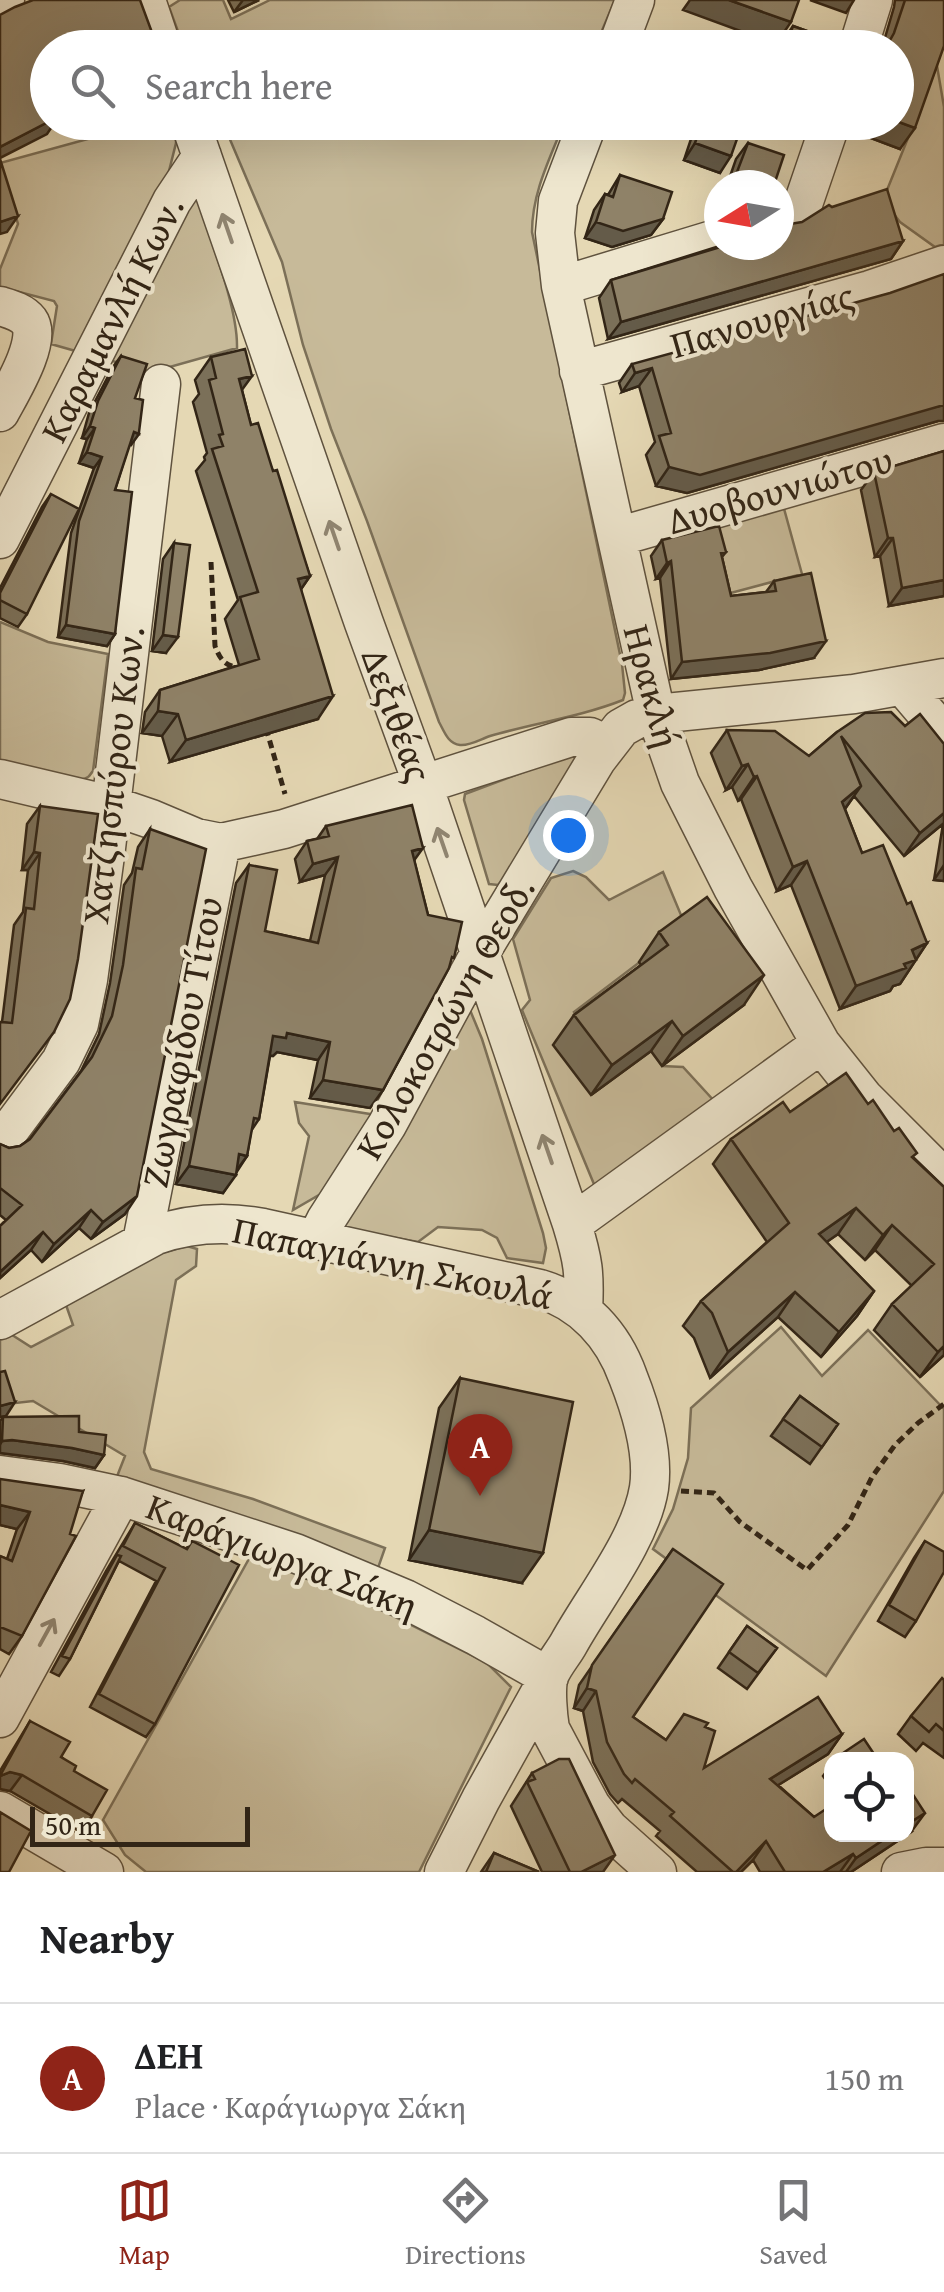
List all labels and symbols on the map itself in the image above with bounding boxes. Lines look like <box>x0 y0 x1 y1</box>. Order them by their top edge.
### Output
north arrow <box>704 170 794 260</box>
street label: Καραμανλή Κων. <box>25 186 197 451</box>
one-way arrow <box>217 213 235 245</box>
street label: Πανουργίας <box>663 266 860 372</box>
street label: Δυοβουνιώτου <box>661 430 899 548</box>
one-way arrow <box>323 520 341 552</box>
street label: Ηρακλή <box>610 618 696 753</box>
street label: Χατζησπύρου Κων. <box>66 623 158 927</box>
street label: Δεξιθέας <box>348 640 448 789</box>
your location <box>543 810 594 861</box>
one-way arrow <box>432 826 450 858</box>
street label: Κολοκοτρώνη Θεοδ. <box>340 866 548 1169</box>
street label: Ζωγραφίδου Τίτου <box>125 892 237 1192</box>
one-way arrow <box>536 1134 554 1166</box>
street label: Παπαγιάννη Σκουλά <box>228 1201 558 1323</box>
pin: A <box>448 1414 512 1496</box>
street label: Καράγιωργα Σάκη <box>139 1478 426 1633</box>
one-way arrow <box>37 1618 57 1647</box>
scale bar <box>30 1802 250 1846</box>

